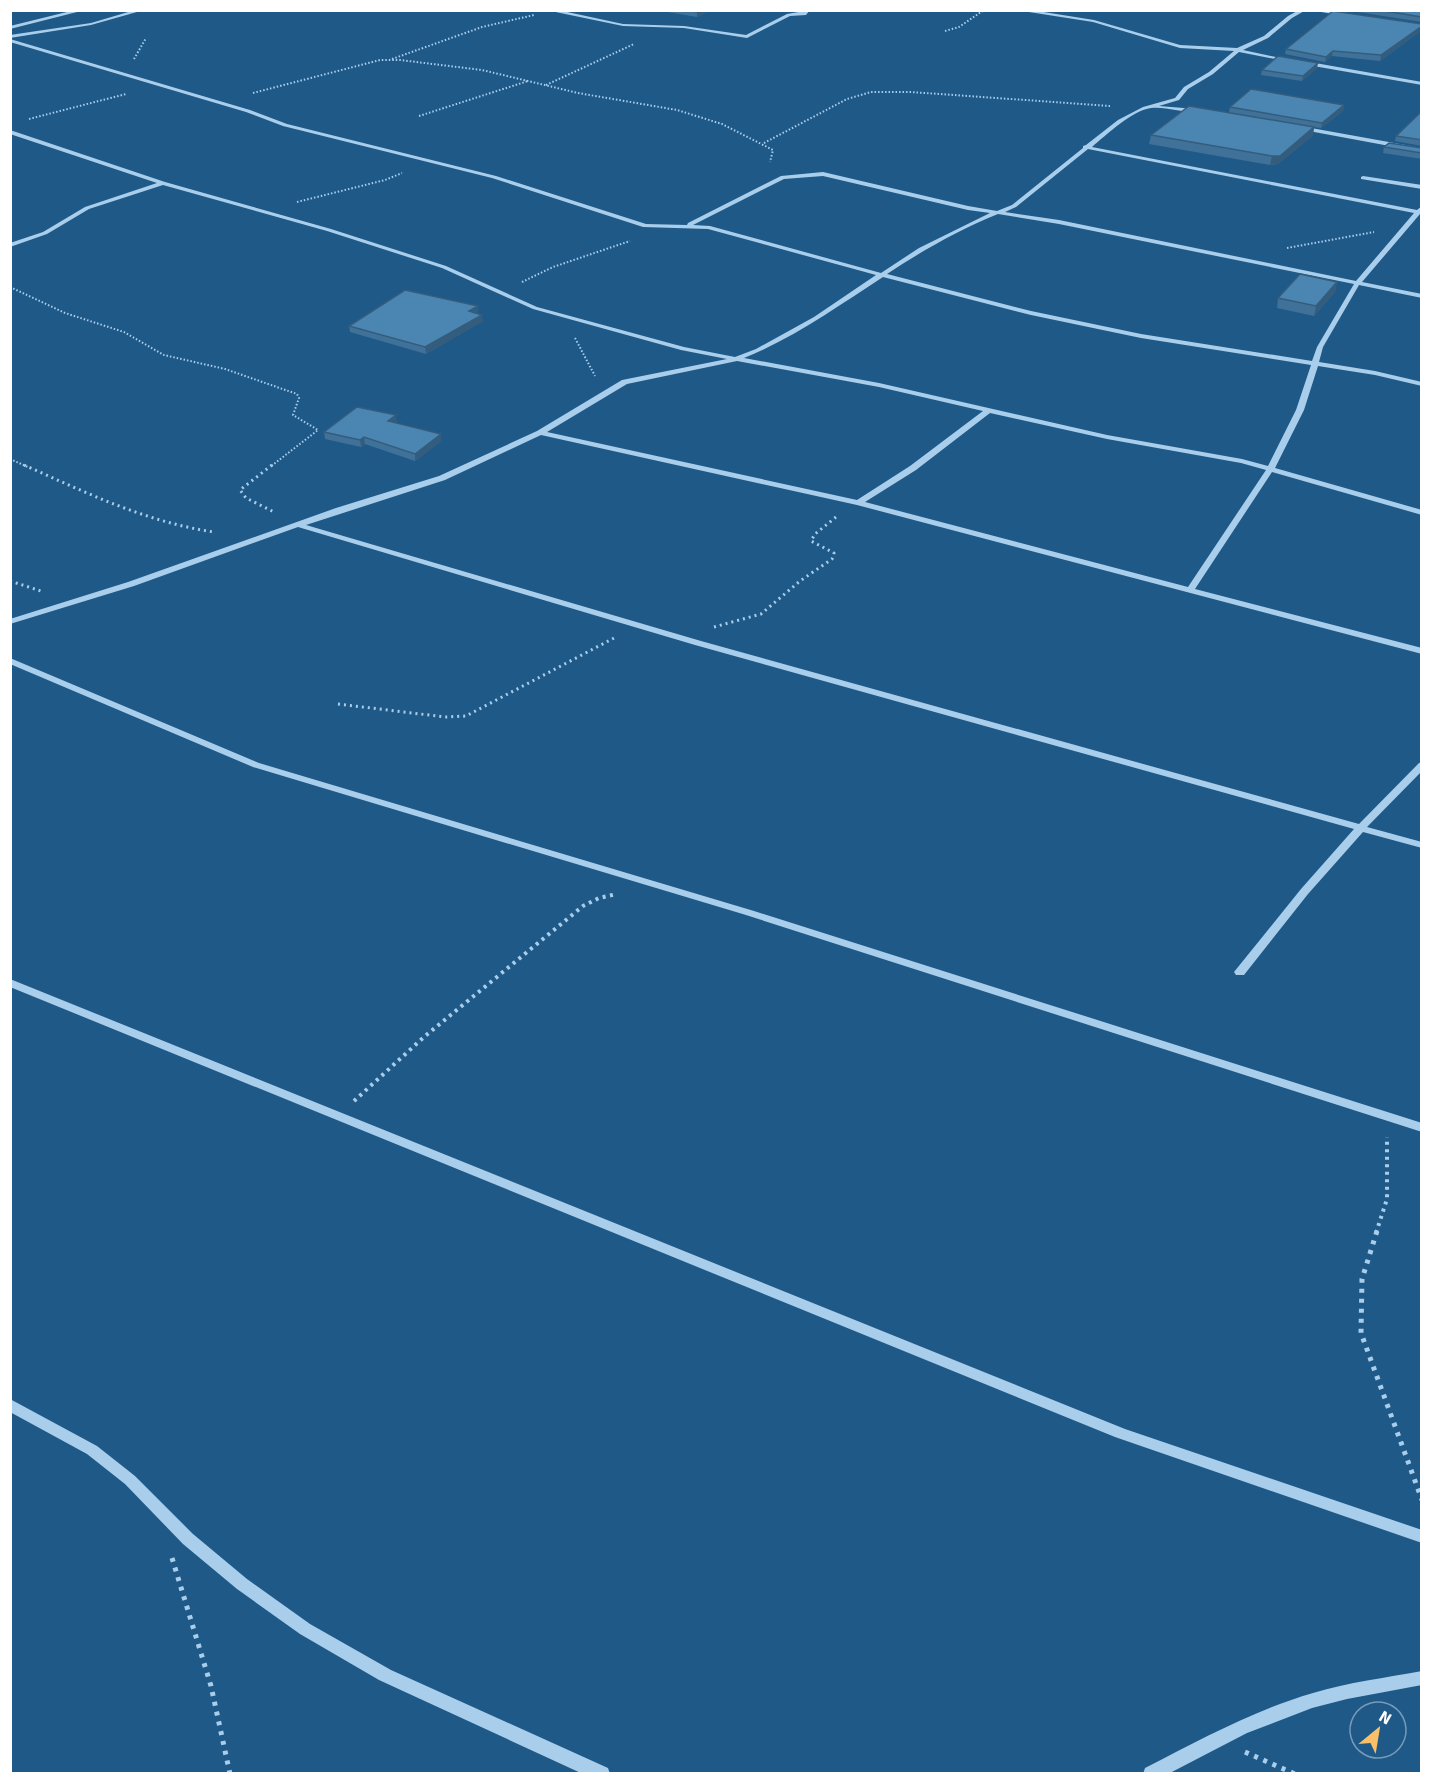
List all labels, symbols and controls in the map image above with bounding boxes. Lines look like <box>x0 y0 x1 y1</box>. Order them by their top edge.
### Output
north arrow <box>1348 1700 1408 1760</box>
text: N <box>1375 1706 1395 1729</box>

